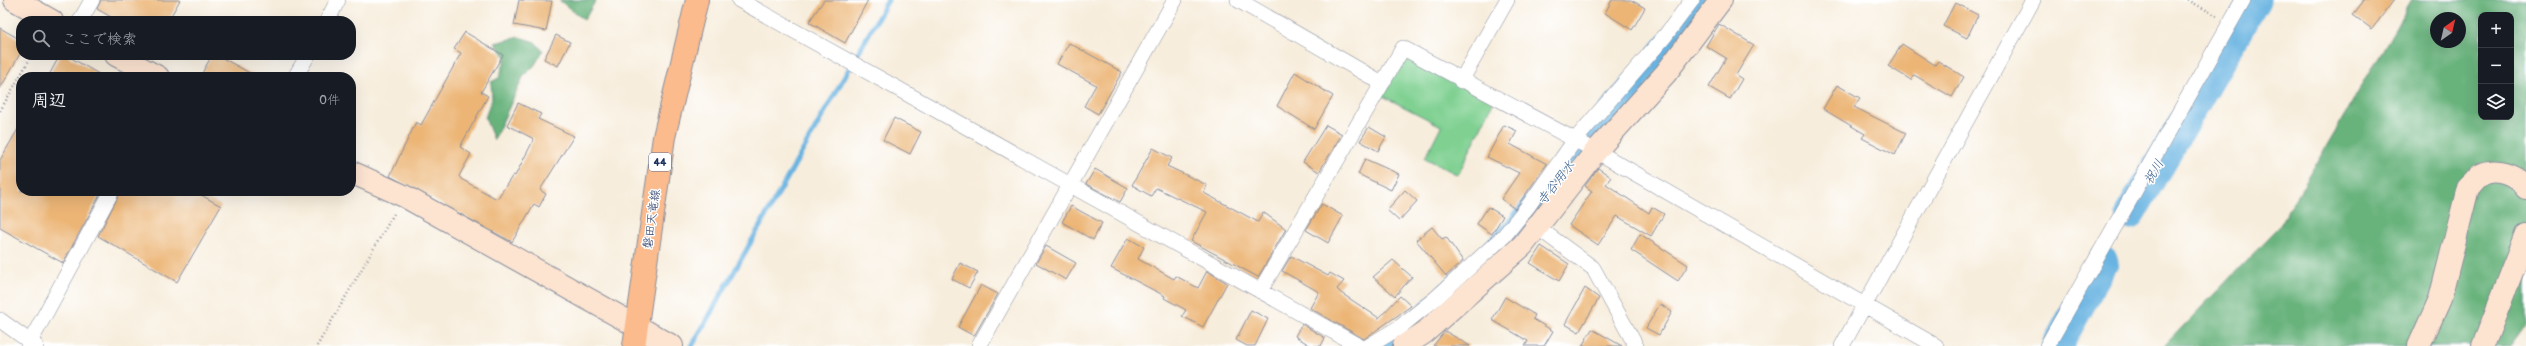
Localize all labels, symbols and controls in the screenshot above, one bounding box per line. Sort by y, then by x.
north arrow [2430,12,2466,48]
map controls [2478,12,2514,120]
button: + [2478,12,2514,48]
search box [16,16,356,60]
icon: search [30,27,52,49]
text: ここで検索 [62,30,137,49]
button: − [2478,48,2514,84]
button: layers [2478,84,2514,120]
text: 周辺 [32,91,66,111]
text: 0件 [319,92,340,108]
road number: 44 [649,153,671,171]
water label: 祝川 [2141,157,2167,187]
water label: 寺谷用水 [1534,158,1578,208]
street label: 磐田天竜線 [640,188,664,250]

